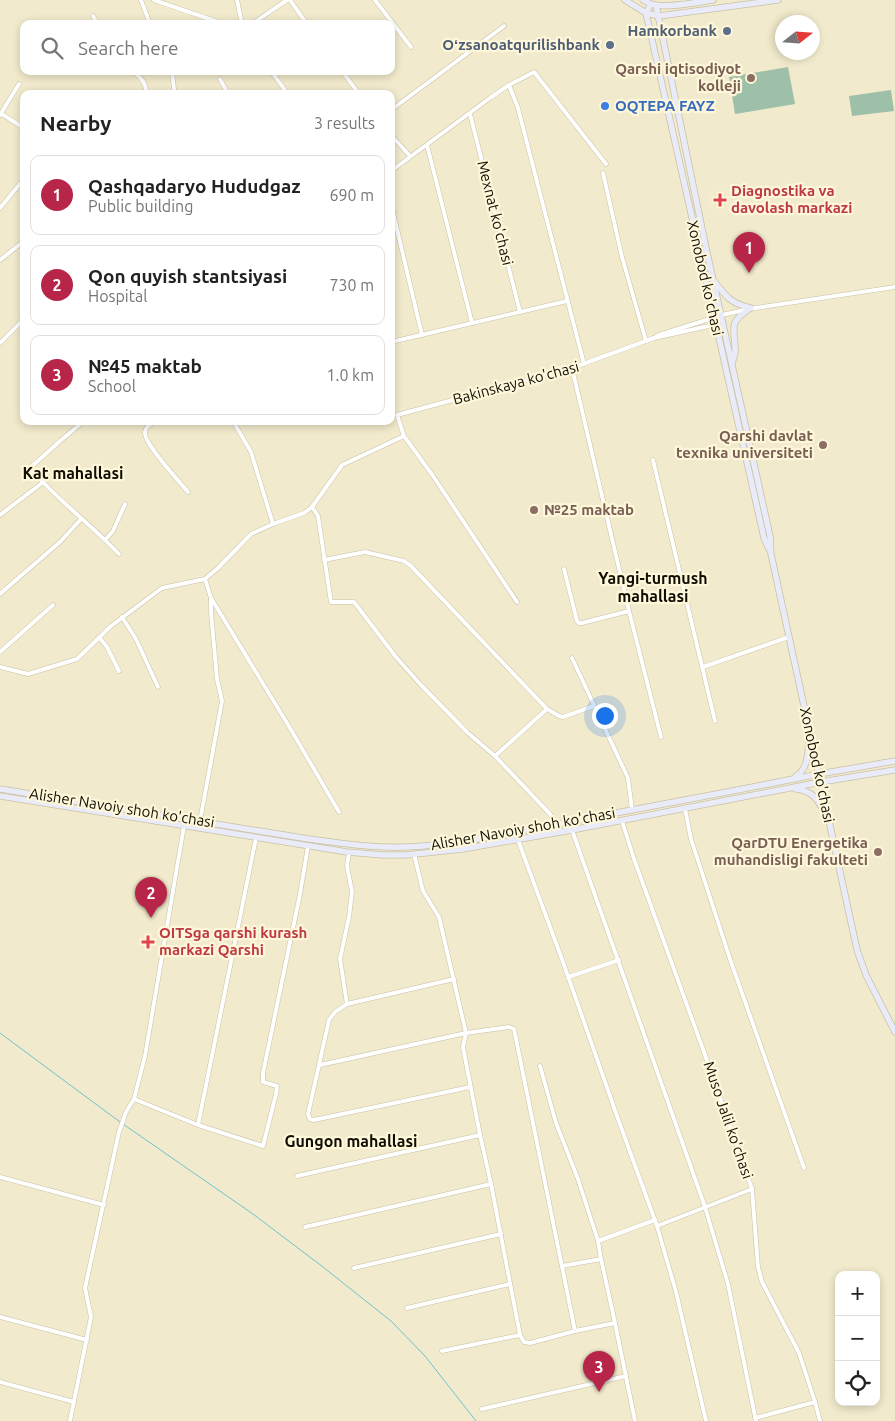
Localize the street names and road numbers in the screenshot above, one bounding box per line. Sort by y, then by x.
street label: Mexnat ko'chasi [474,159,517,267]
street label: Xonobod ko'chasi [684,219,727,337]
street label: Bakinskaya ko'chasi [451,357,581,408]
street label: Xonobod ko'chasi [797,706,838,824]
street label: Alisher Navoiy shoh ko'chasi [28,784,216,831]
street label: Alisher Navoiy shoh ko'chasi [429,804,617,853]
street label: Muso Jalil ko'chasi [700,1059,757,1181]

